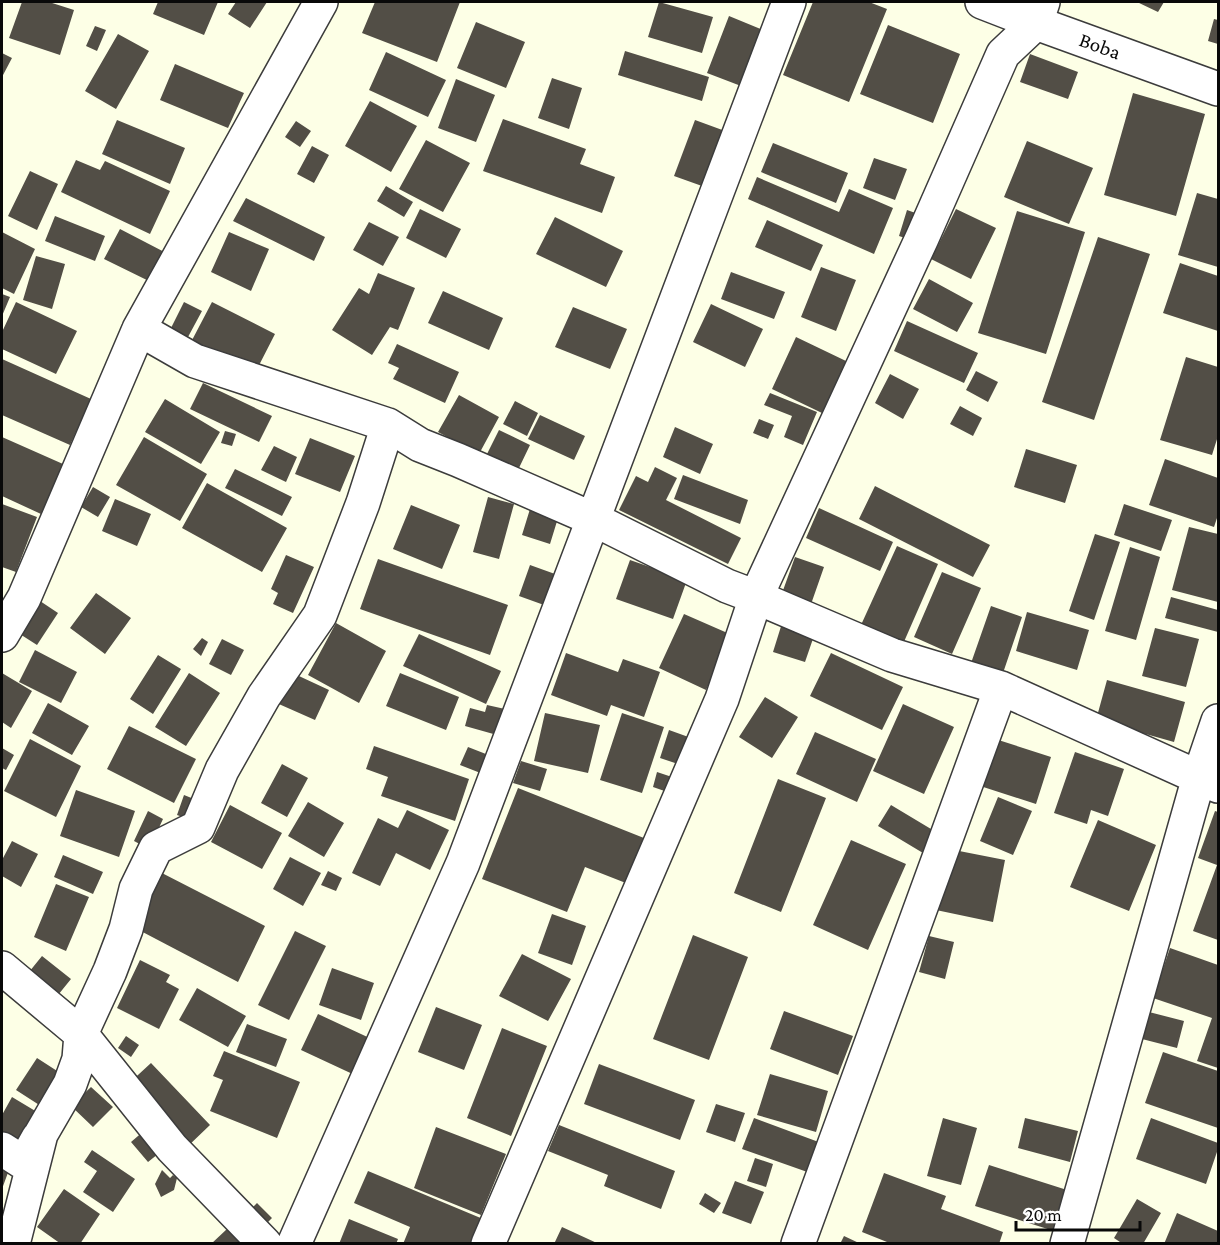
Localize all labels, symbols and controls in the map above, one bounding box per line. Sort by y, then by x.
street label: Boba [1076,27,1124,65]
scale bar [1016,1194,1140,1232]
text: 20 m [1025,1205,1062,1225]

